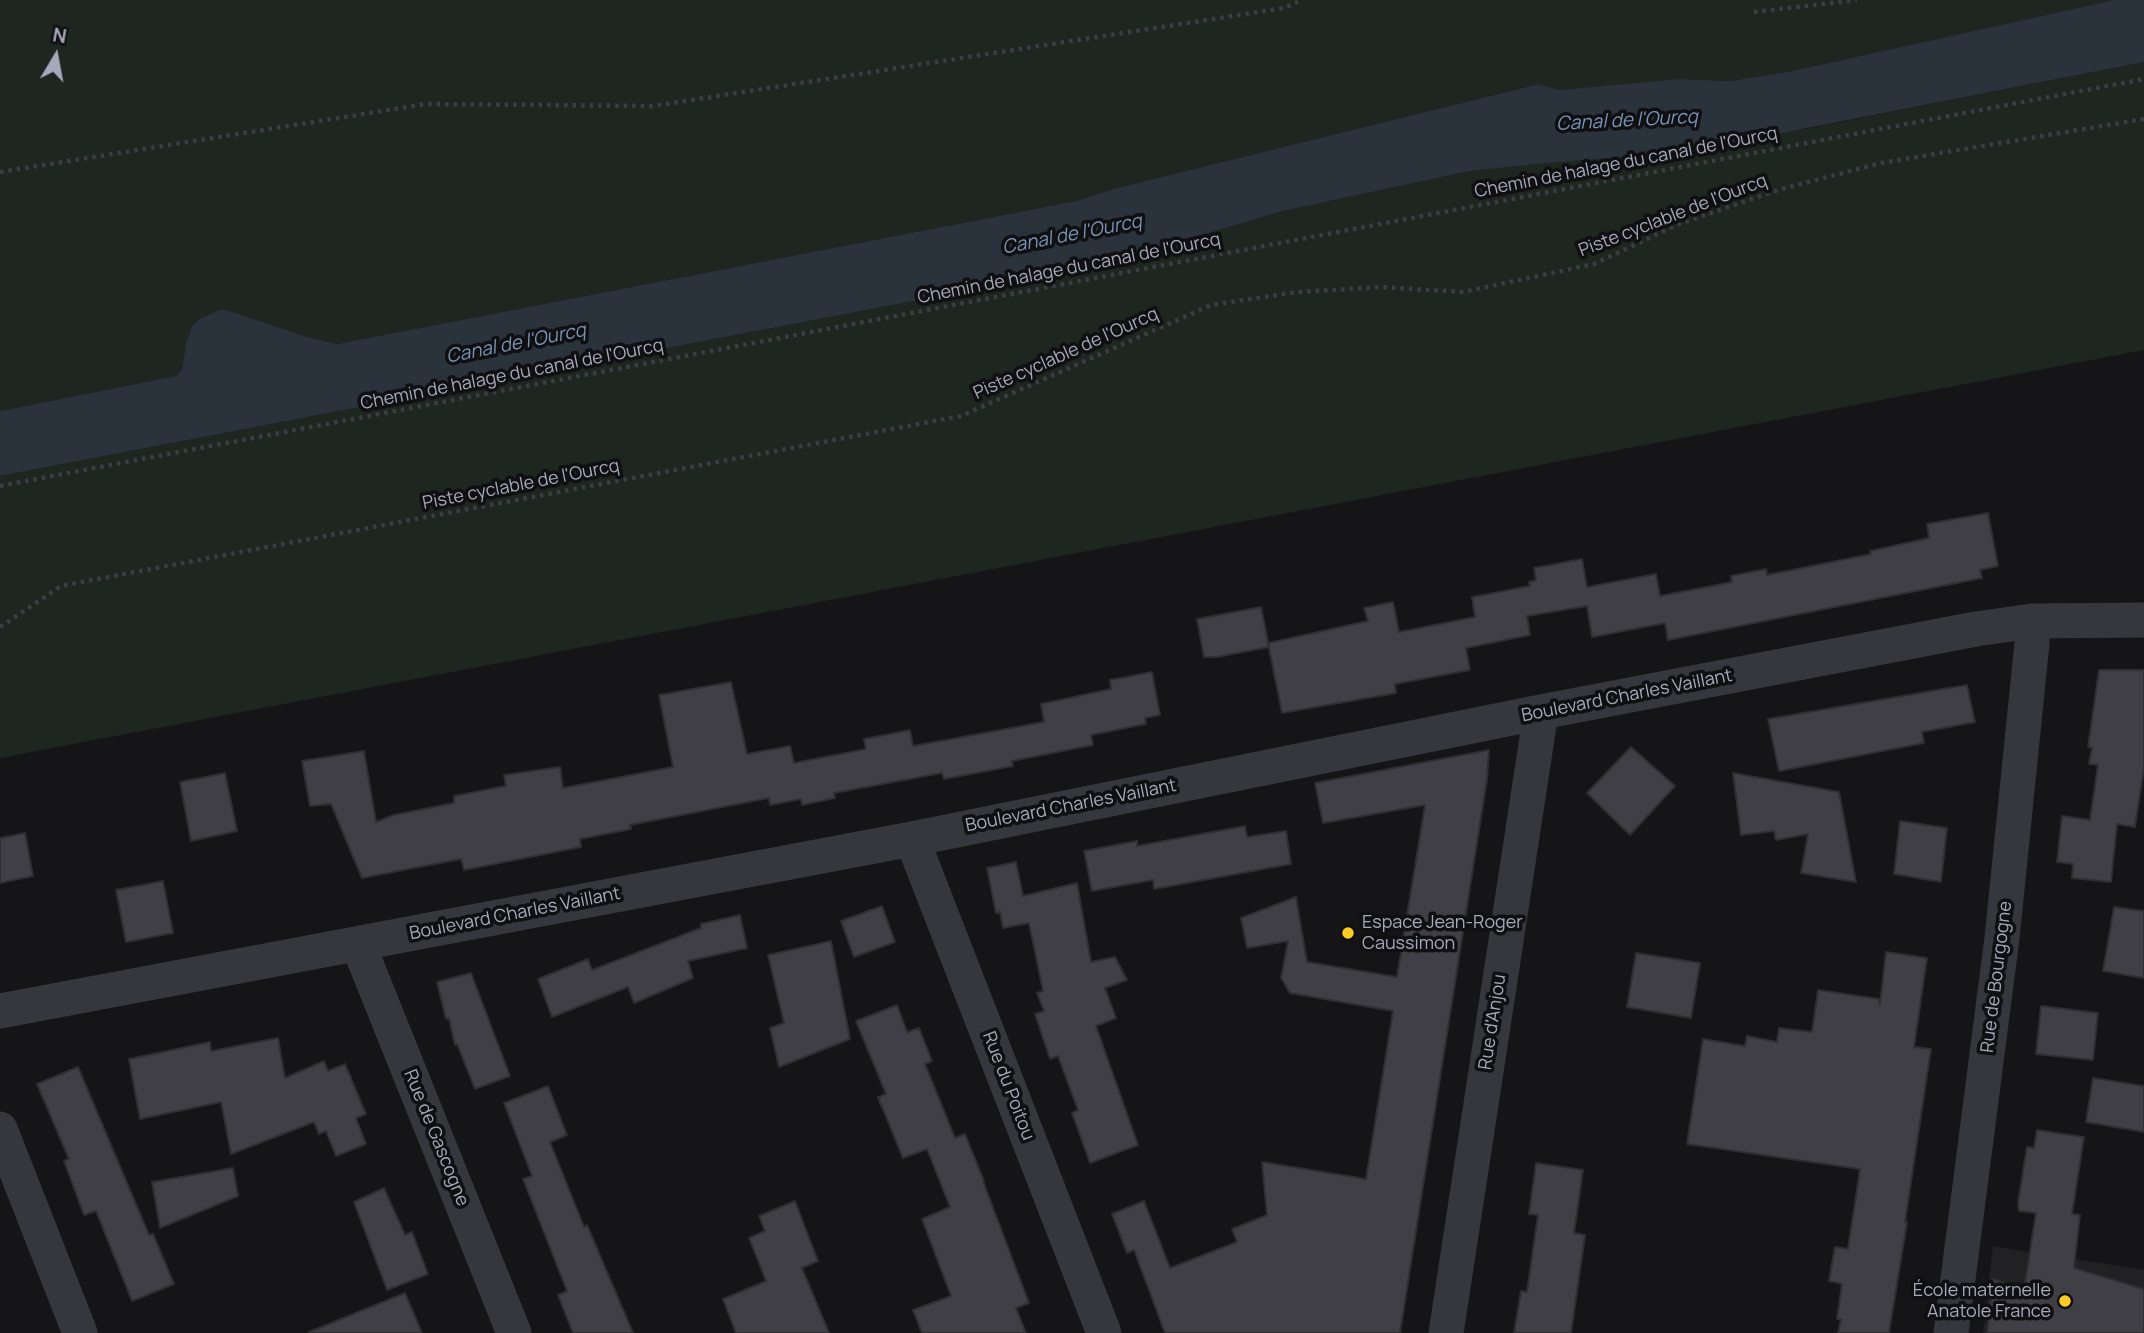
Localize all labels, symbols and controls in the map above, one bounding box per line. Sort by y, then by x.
north arrow [21,21,91,91]
text: N [51,21,69,49]
water label: Canal de l'Ourcq [1556,106,1698,136]
street label: Chemin de halage du canal de l'Ourcq [1473,123,1779,203]
street label: Piste cyclable de l'Ourcq [1576,170,1770,262]
water label: Canal de l'Ourcq [1000,210,1144,260]
street label: Chemin de halage du canal de l'Ourcq [916,229,1222,309]
street label: Piste cyclable de l'Ourcq [970,303,1162,405]
water label: Canal de l'Ourcq [444,319,588,369]
street label: Chemin de halage du canal de l'Ourcq [359,335,665,415]
street label: Piste cyclable de l'Ourcq [421,455,621,515]
street label: Boulevard Charles Vaillant [1520,665,1734,727]
street label: Boulevard Charles Vaillant [964,775,1178,837]
street label: Boulevard Charles Vaillant [408,883,622,945]
street label: Rue de Bourgogne [1977,900,2017,1054]
place label: Espace Jean-Roger Caussimon [1362,912,1523,954]
marker: Espace Jean-Roger Caussimon [1340,925,1356,941]
street label: Rue d'Anjou [1475,973,1511,1071]
street label: Rue du Poitou [977,1028,1039,1144]
street label: Rue de Gascogne [399,1067,473,1209]
place label: École maternelle Anatole France [1913,1280,2051,1322]
marker: École maternelle Anatole France [2057,1293,2073,1309]

